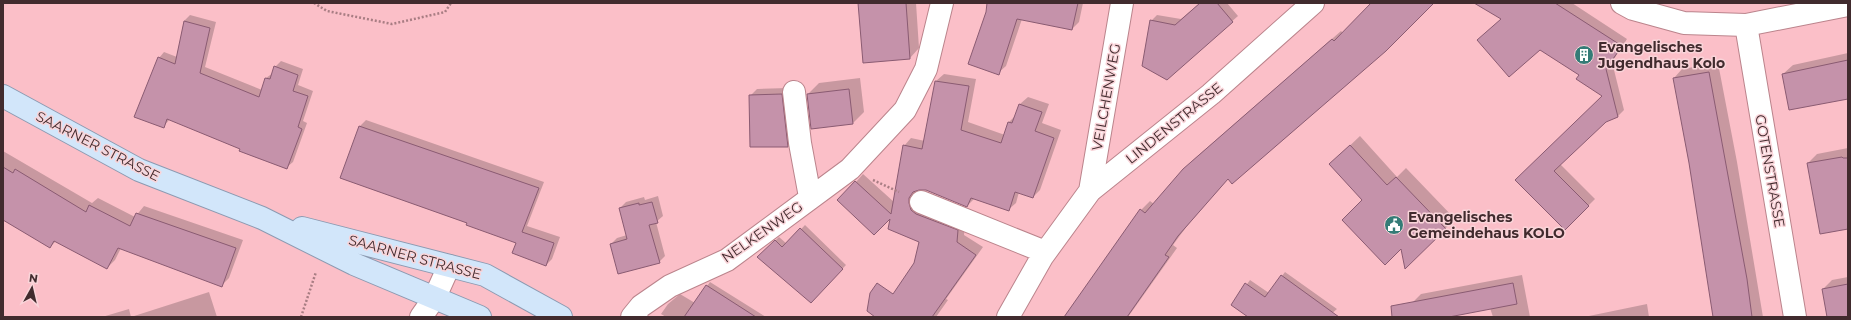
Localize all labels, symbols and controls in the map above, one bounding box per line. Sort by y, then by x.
place label: Evangelisches Jugendhaus Kolo [1597,38,1725,72]
street label: VEILCHENWEG [1088,42,1124,152]
building icon: Evangelisches Jugendhaus Kolo [1573,44,1595,66]
street label: LINDENSTRASSE [1122,78,1226,168]
street label: SAARNER STRASSE [33,107,163,185]
street label: GOTENSTRASSE [1751,113,1789,229]
street label: NELKENWEG [718,197,806,267]
place label: Evangelisches Gemeindehaus KOLO [1408,208,1565,242]
public building icon: Evangelisches Gemeindehaus KOLO [1383,214,1405,236]
street label: SAARNER STRASSE [347,231,483,283]
north arrow [12,268,52,308]
text: N [28,271,39,286]

